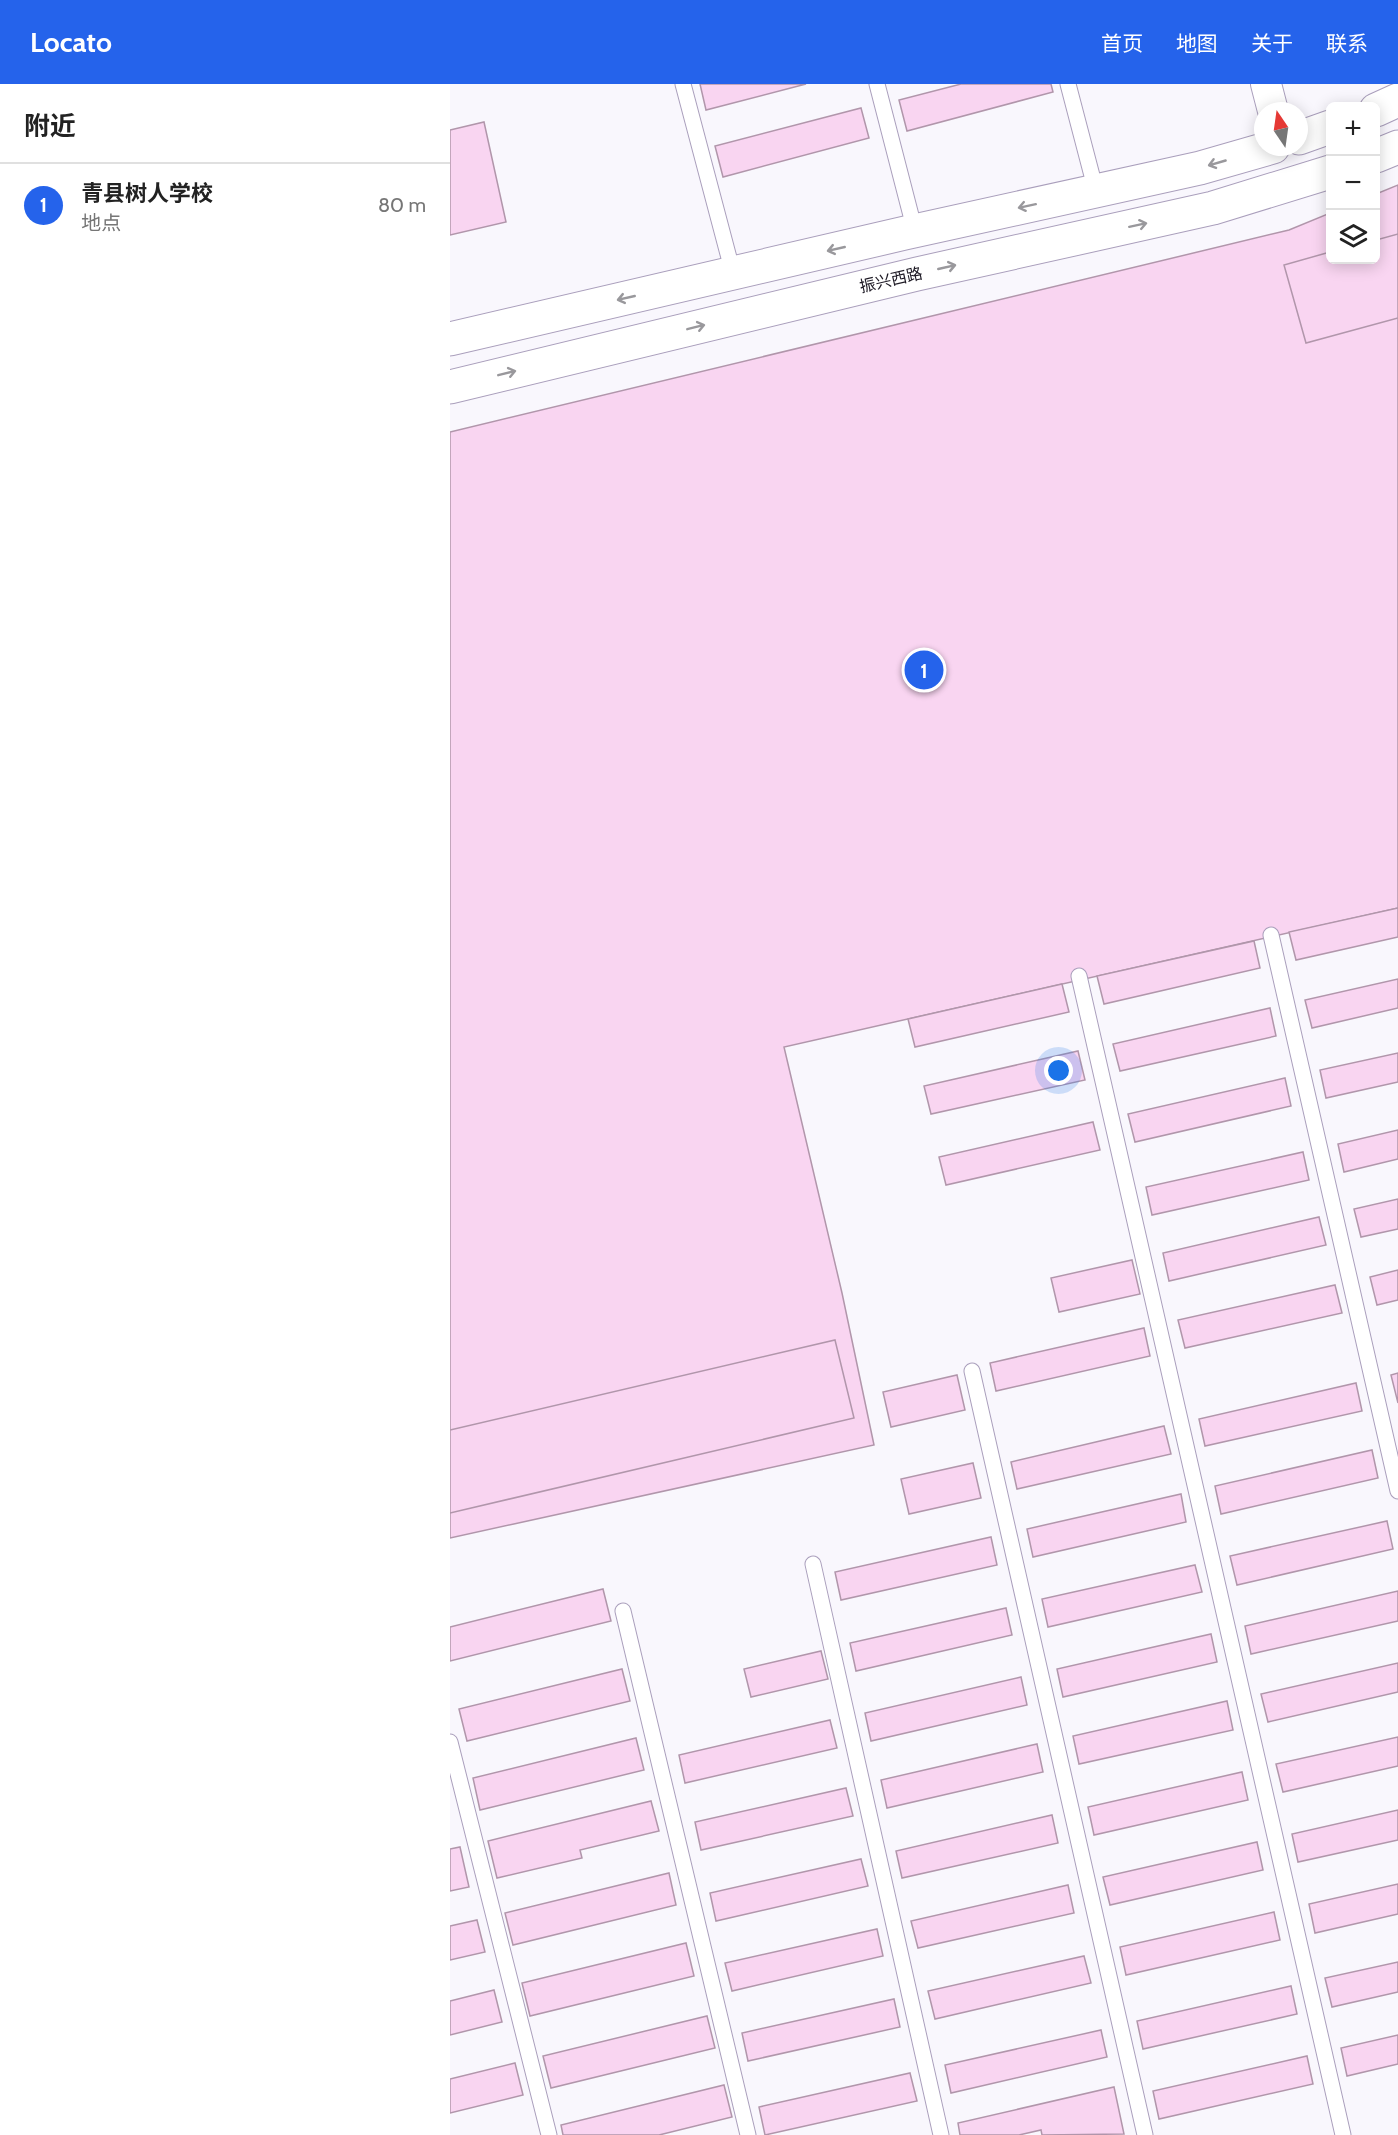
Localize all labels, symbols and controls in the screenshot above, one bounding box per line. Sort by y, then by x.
text: Locato [30,25,112,59]
text: 首页 [1101,31,1143,56]
text: 地图 [1176,31,1218,56]
text: 关于 [1251,31,1293,56]
text: 联系 [1326,31,1368,56]
north arrow [1254,102,1308,156]
map controls [1326,102,1380,264]
button: + [1326,102,1380,156]
text: 附近 [24,110,76,142]
button: − [1326,156,1380,210]
one-way arrow [1208,158,1227,169]
text: 青县树人学校 [81,180,213,207]
text: 1 [40,193,47,217]
text: 80 m [378,193,426,217]
one-way arrow [1017,201,1036,213]
button: layers [1326,210,1380,264]
text: 地点 [81,211,121,235]
one-way arrow [1127,219,1147,230]
one-way arrow [827,243,846,255]
one-way arrow [937,261,957,272]
street label: 振兴西路 [858,264,924,296]
one-way arrow [617,293,636,304]
one-way arrow [687,321,706,333]
one-way arrow [497,366,516,378]
pin: 1 [904,648,944,692]
your location [1044,1056,1073,1085]

